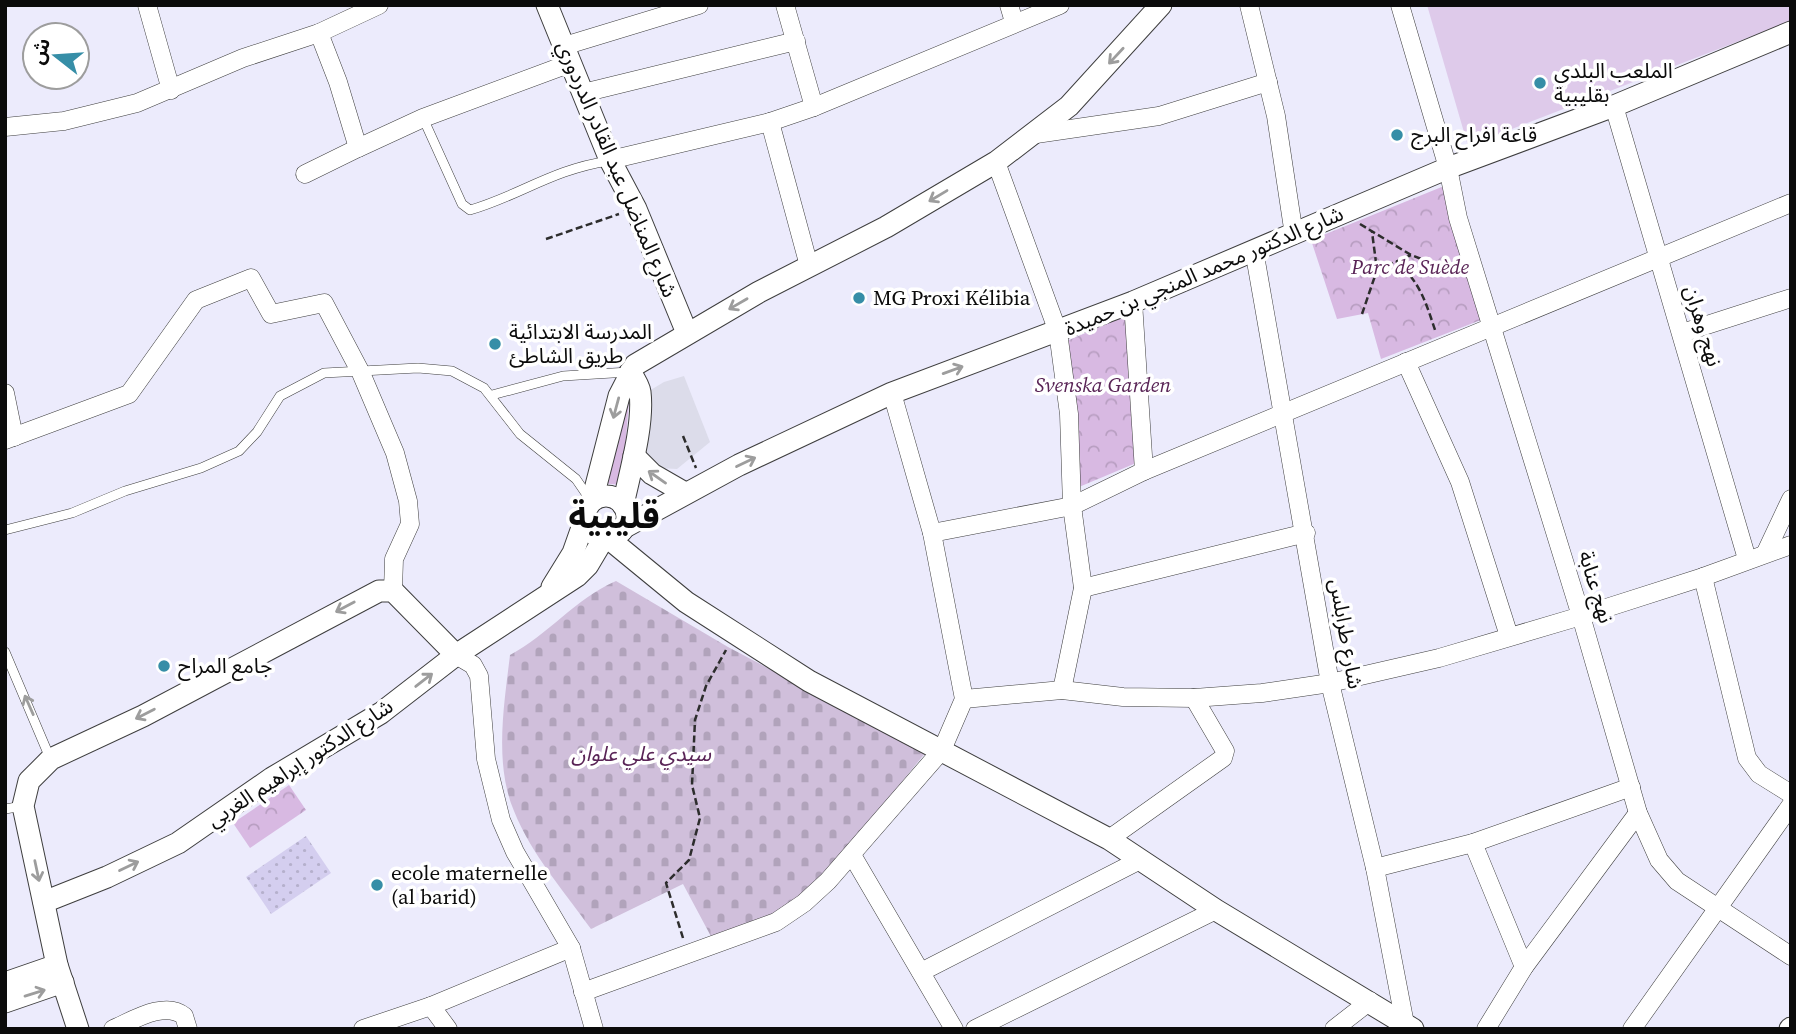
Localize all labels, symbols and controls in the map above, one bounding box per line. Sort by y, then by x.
north arrow [21,21,91,91]
text: ش [24,35,56,67]
street label: شارع المناضل عبد القادر الدردوري [548,36,685,302]
one-way arrow [1108,47,1124,65]
place label: الملعب البلدي بقليبية [1554,56,1673,109]
marker: الملعب البلدي بقليبية [1532,75,1548,91]
place label: قاعة افراح البرج [1411,120,1537,150]
marker: قاعة افراح البرج [1389,127,1405,143]
one-way arrow [929,189,949,203]
street label: شارع الدكتور محمد المنجي بن حميدة [1060,198,1348,344]
park label: Parc de Suède [1350,252,1470,281]
street label: نهج وهران [1676,282,1730,370]
place label: MG Proxi Kélibia [873,283,1031,312]
marker: MG Proxi Kélibia [851,290,867,306]
one-way arrow [728,298,749,311]
place label: المدرسة الابتدائية طريق الشاطئ [509,317,652,370]
marker: المدرسة الابتدائية طريق الشاطئ [487,336,503,352]
one-way arrow [942,363,964,375]
park label: Svenska Garden [1035,370,1171,399]
one-way arrow [609,396,622,418]
one-way arrow [735,454,756,468]
one-way arrow [648,470,667,484]
district label: قليبية [568,492,660,540]
street label: نهج عنابة [1571,547,1621,627]
street label: شارع طرابلس [1322,577,1370,691]
one-way arrow [336,600,356,614]
place label: جامع المراح [178,651,272,681]
marker: جامع المراح [156,658,172,674]
one-way arrow [415,672,433,687]
street label: شارع الدكتور إبراهيم الغربي [201,691,399,835]
one-way arrow [22,695,35,716]
one-way arrow [135,708,156,722]
park label: سيدي علي علوان [571,739,711,770]
place label: ecole maternelle (al barid) [391,858,548,911]
one-way arrow [31,859,45,882]
one-way arrow [118,859,139,873]
marker: ecole maternelle (al barid) [369,877,385,893]
one-way arrow [23,986,45,998]

